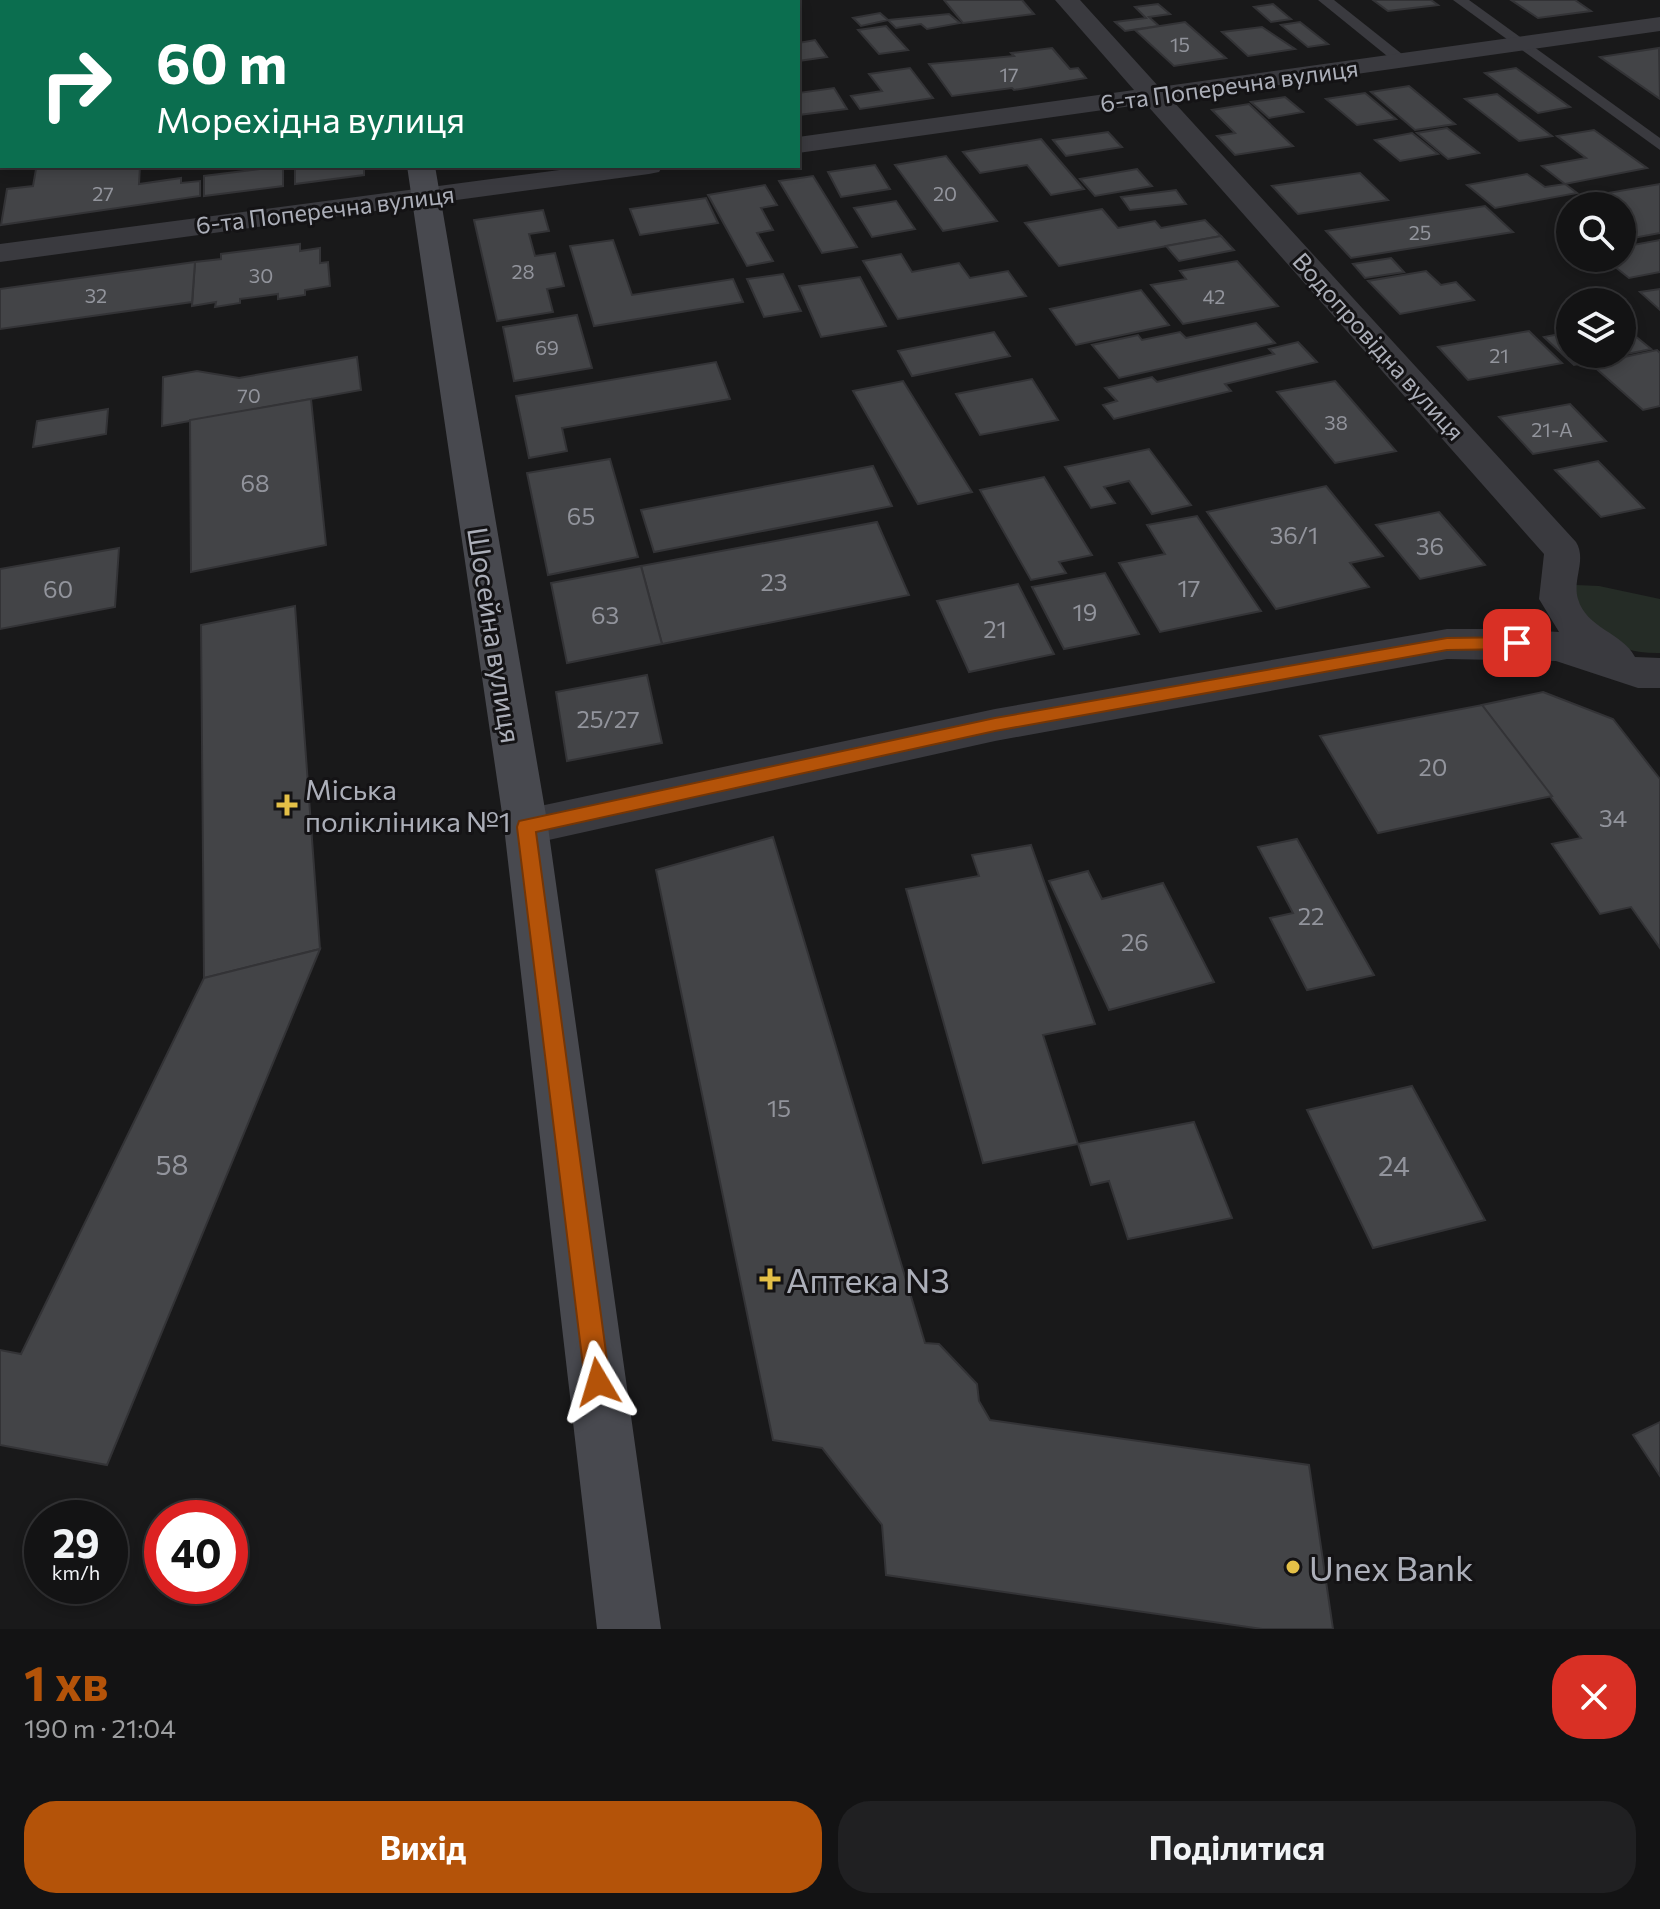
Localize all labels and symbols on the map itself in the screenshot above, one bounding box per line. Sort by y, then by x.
house number: 15 [1170,32,1190,56]
street label: 6-та Поперечна вулиця [1098,53,1360,117]
house number: 17 [999,62,1019,86]
street label: 6-та Поперечна вулиця [194,179,456,239]
house number: 27 [92,181,114,205]
house number: 20 [933,181,957,205]
house number: 25 [1409,220,1431,244]
street label: Водопровідна вулиця [1287,246,1471,446]
house number: 28 [511,259,535,283]
house number: 30 [249,263,273,287]
house number: 32 [85,283,107,307]
house number: 42 [1203,284,1225,308]
house number: 69 [535,335,559,359]
house number: 21 [1489,343,1509,367]
house number: 70 [237,383,261,407]
house number: 38 [1324,410,1348,434]
house number: 21-А [1531,417,1573,441]
house number: 68 [240,468,270,497]
house number: 65 [567,501,595,530]
house number: 36/1 [1270,520,1318,549]
street label: Шосейна вулиця [461,525,529,745]
house number: 36 [1416,531,1444,560]
house number: 23 [760,567,788,596]
house number: 17 [1178,573,1200,602]
house number: 60 [43,574,73,603]
house number: 19 [1073,597,1097,626]
house number: 63 [591,600,619,629]
pin [1483,609,1551,677]
house number: 21 [983,614,1007,643]
house number: 25/27 [576,704,640,733]
house number: 20 [1419,752,1447,781]
place label: Міська полікліника №1 [305,772,511,838]
marker: Міська полікліника №1 [276,794,298,816]
house number: 34 [1599,803,1627,832]
house number: 22 [1298,901,1324,930]
house number: 26 [1121,927,1149,956]
house number: 15 [767,1093,791,1122]
house number: 58 [155,1147,189,1181]
house number: 24 [1378,1148,1410,1182]
place label: Аптека N3 [786,1258,950,1300]
marker: Аптека N3 [761,1270,779,1288]
position arrow [556,1340,640,1424]
speed limit sign: 40 [144,1500,248,1604]
place label: Unex Bank [1309,1546,1474,1588]
marker: Unex Bank [1284,1558,1302,1576]

